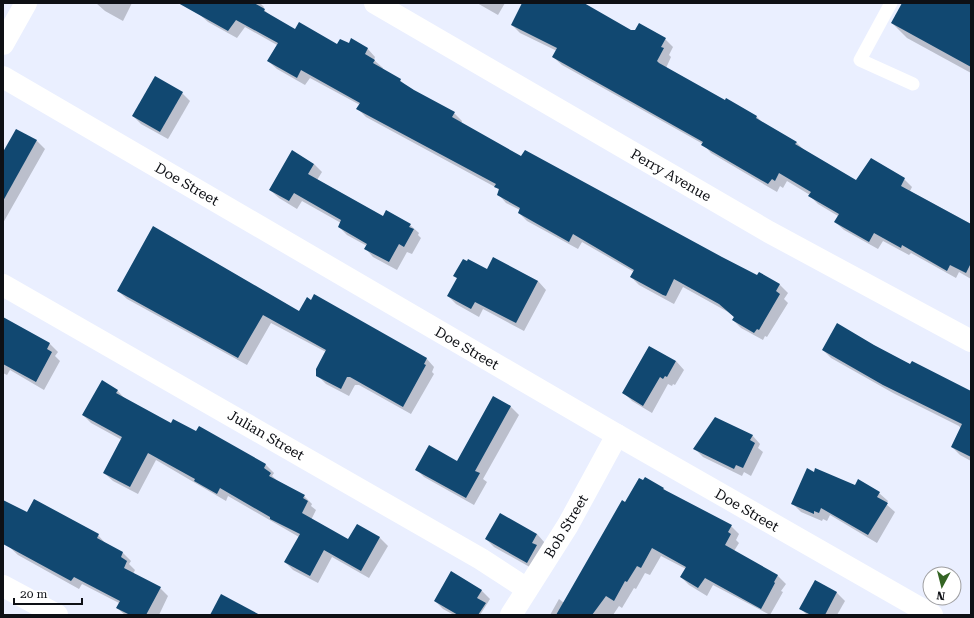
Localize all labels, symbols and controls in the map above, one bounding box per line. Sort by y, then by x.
street label: Perry Avenue [628,146,714,205]
street label: Doe Street [152,159,222,209]
street label: Doe Street [432,323,502,373]
street label: Julian Street [225,407,307,463]
street label: Doe Street [712,485,782,535]
street label: Bob Street [541,492,591,560]
north arrow [922,566,962,606]
scale bar [14,580,82,606]
text: 20 m [20,587,47,601]
text: N [935,588,946,602]

